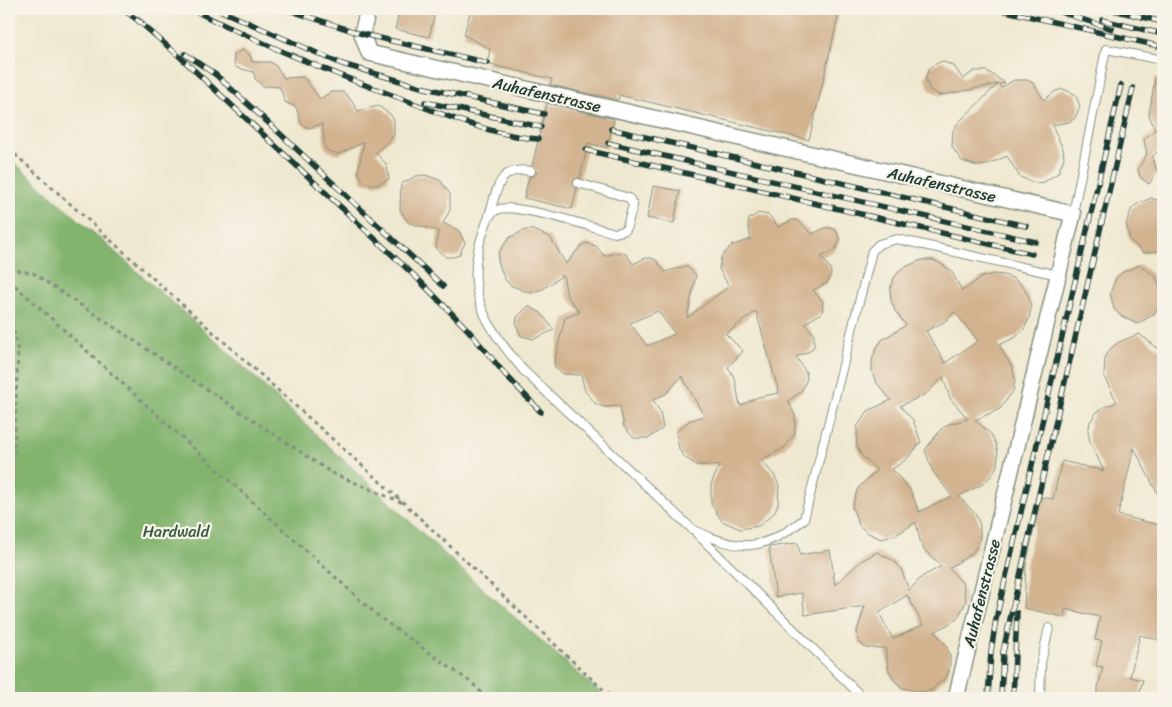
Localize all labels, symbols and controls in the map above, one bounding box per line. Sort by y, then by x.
street label: Auhafenstrasse [489,68,604,121]
street label: Auhafenstrasse [884,158,999,211]
park label: Hardwald [143,517,211,546]
street label: Auhafenstrasse [954,536,1009,651]

